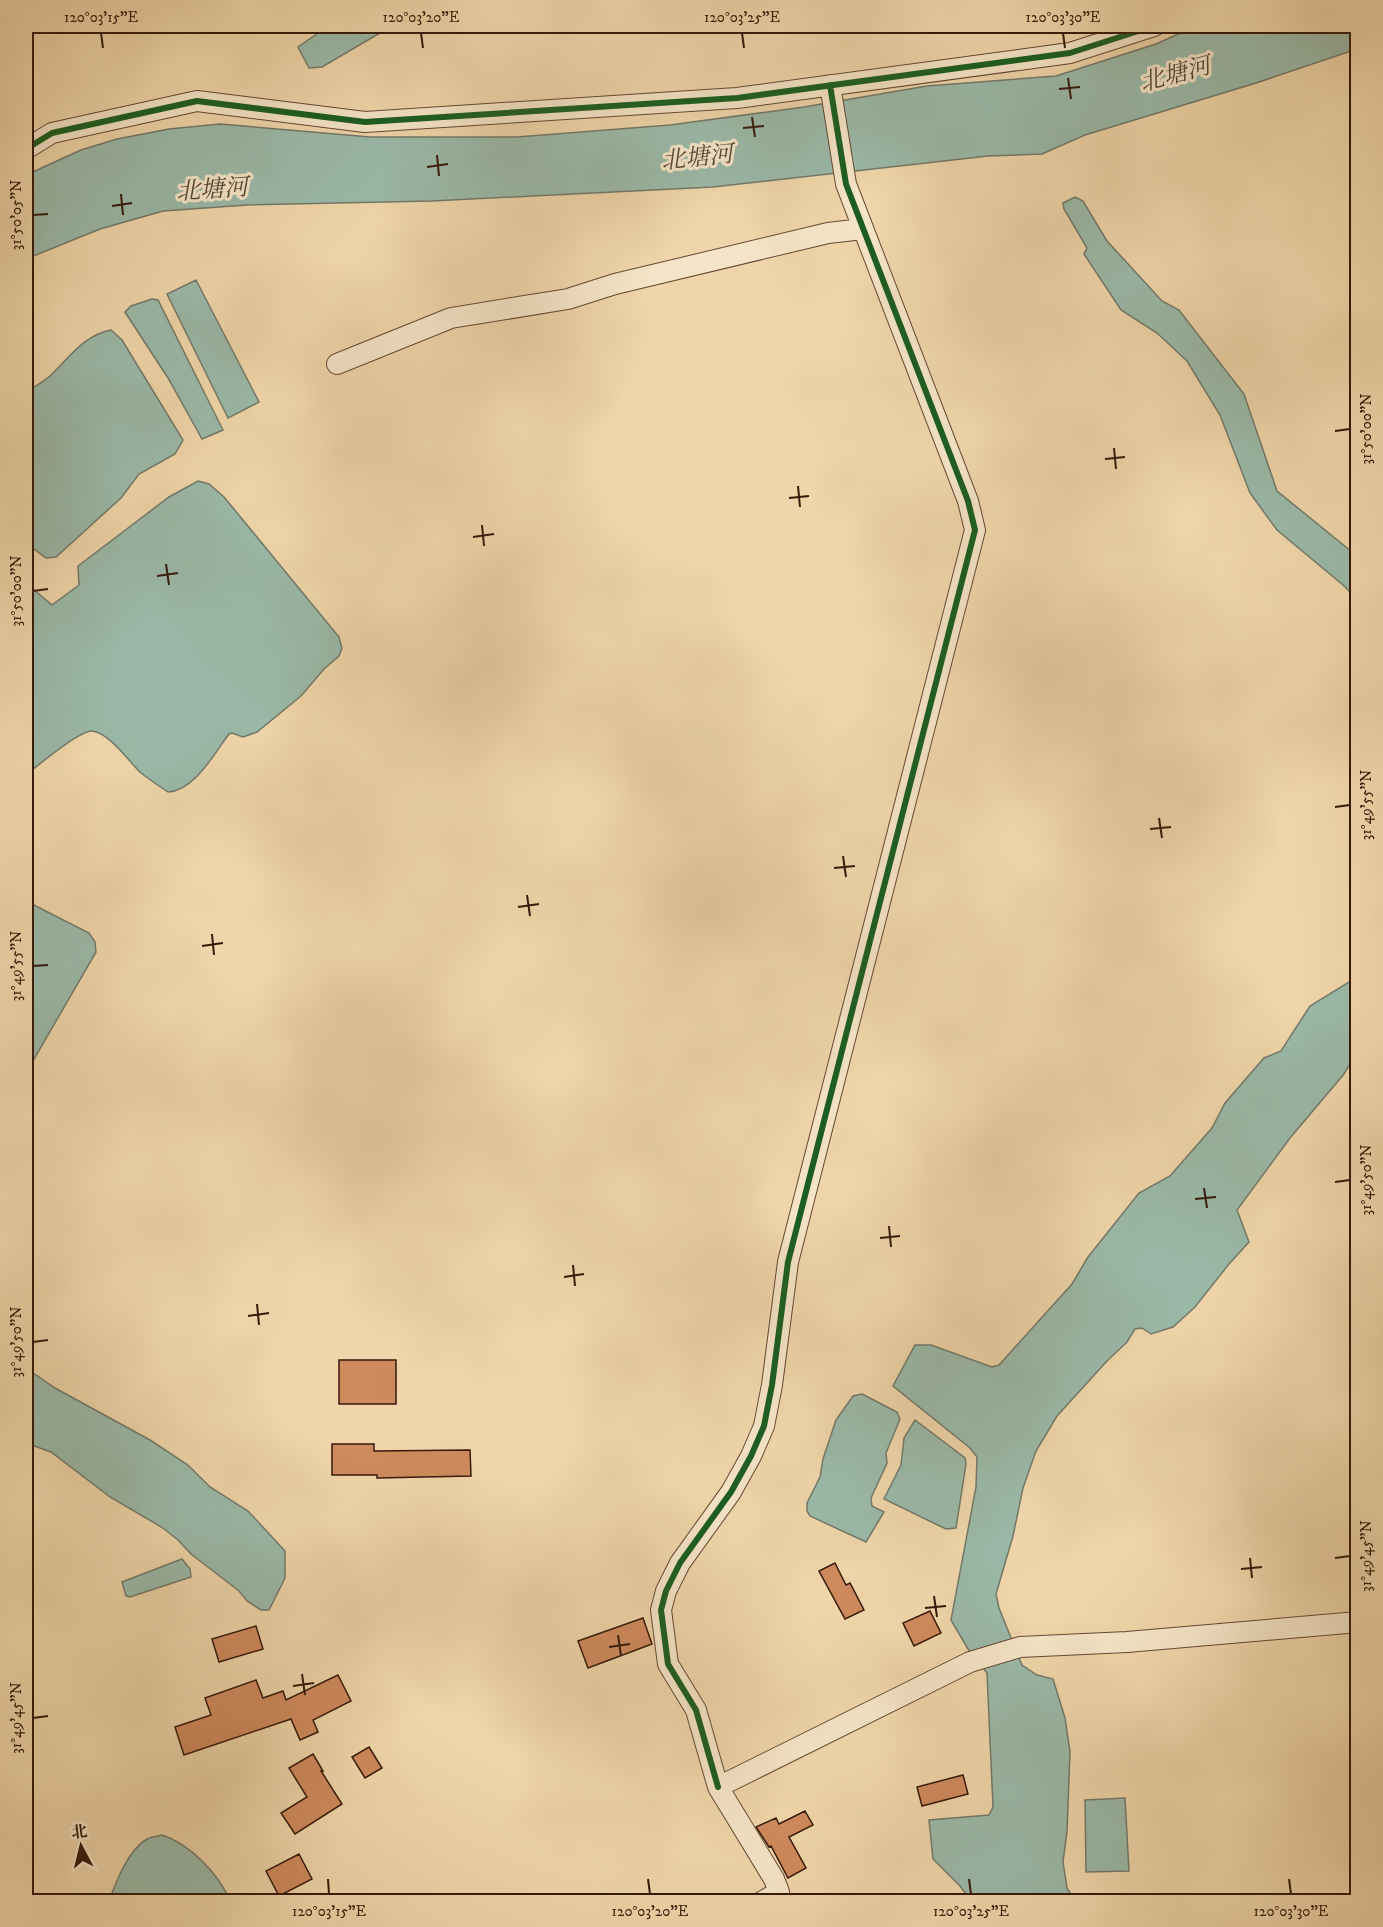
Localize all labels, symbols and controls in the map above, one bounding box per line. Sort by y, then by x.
text: 120°03'15"E [64,8,138,27]
text: 120°03'20"E [383,8,460,27]
text: 120°03'25"E [704,8,780,27]
text: 120°03'30"E [1026,8,1101,27]
water label: 北塘河 [1137,50,1218,99]
water label: 北塘河 [660,139,738,177]
water label: 北塘河 [175,172,253,207]
text: 31°50'05"N [7,180,26,250]
text: 31°50'00"N [1357,393,1376,465]
text: 31°50'00"N [7,555,26,627]
text: 31°49'55"N [1357,770,1376,840]
text: 31°49'55"N [7,931,26,1001]
text: 31°49'50"N [1357,1144,1376,1216]
text: 31°49'50"N [7,1306,26,1378]
text: 31°49'45"N [1357,1520,1376,1592]
text: 31°49'45"N [7,1682,26,1754]
north arrow [51,1816,111,1876]
text: 北 [70,1821,88,1843]
text: 120°03'15"E [292,1902,366,1921]
text: 120°03'20"E [612,1902,689,1921]
text: 120°03'25"E [933,1902,1009,1921]
text: 120°03'30"E [1254,1902,1329,1921]

